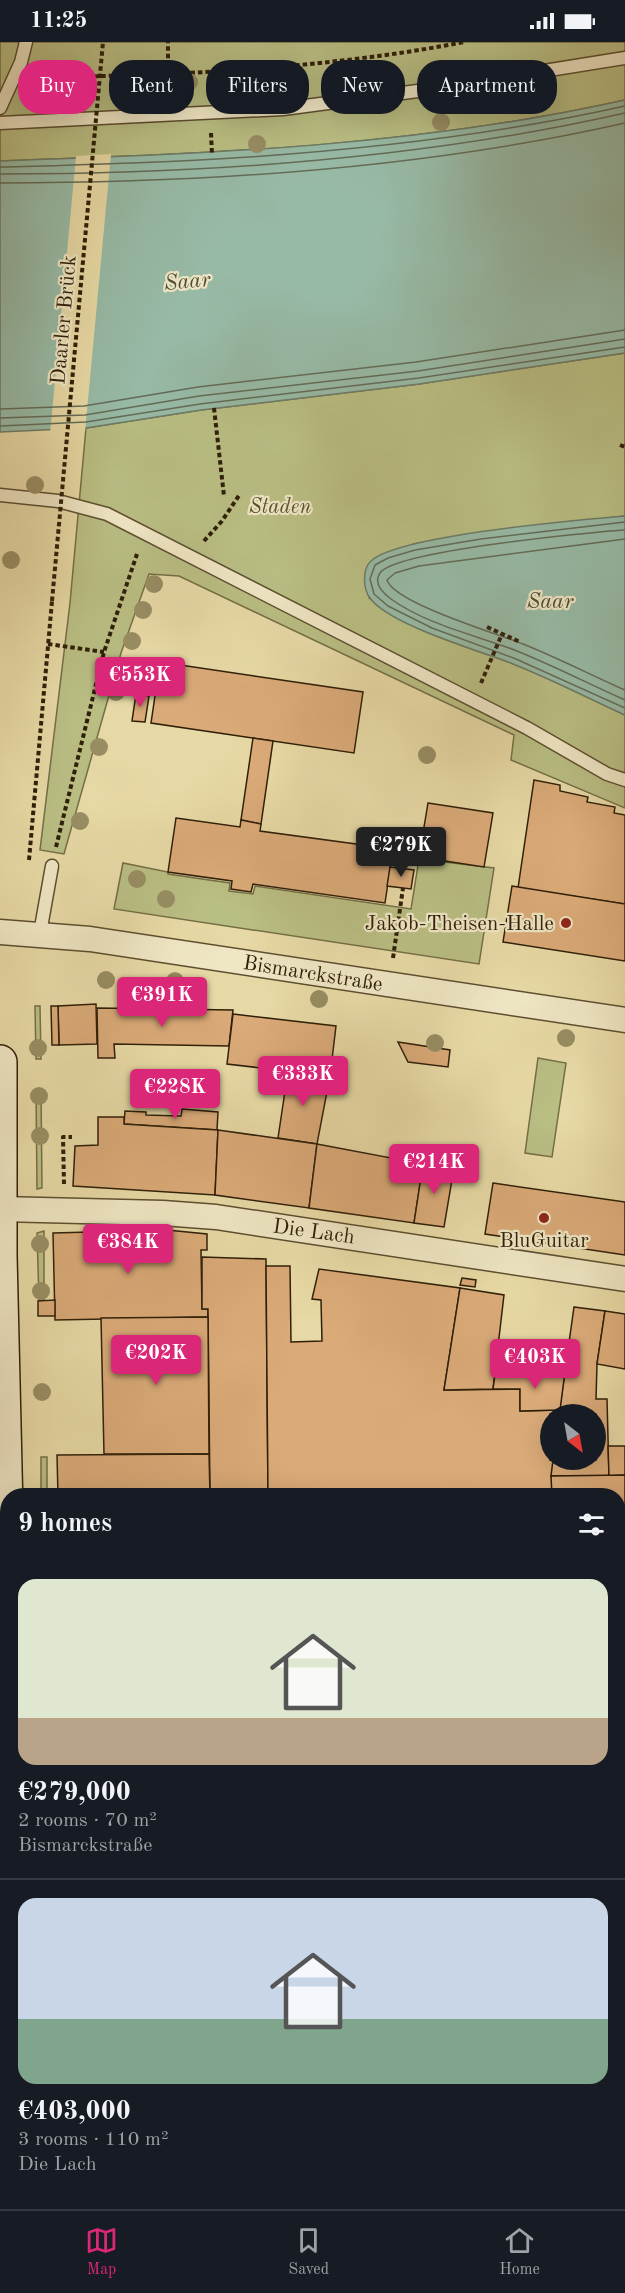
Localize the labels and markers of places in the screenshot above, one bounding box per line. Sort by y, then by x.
pin: €553K [98,657,182,708]
pin: €279K [359,827,443,878]
place label: Jakob-Theisen-Halle [365,914,554,935]
marker: Jakob-Theisen-Halle [559,916,573,930]
pin: €391K [120,977,204,1028]
pin: €333K [261,1056,345,1107]
pin: €228K [133,1069,217,1120]
pin: €214K [392,1144,476,1195]
marker: BluGuitar [537,1211,551,1225]
pin: €384K [86,1224,170,1275]
place label: BluGuitar [499,1231,589,1252]
pin: €202K [114,1335,198,1386]
pin: €403K [493,1339,577,1390]

